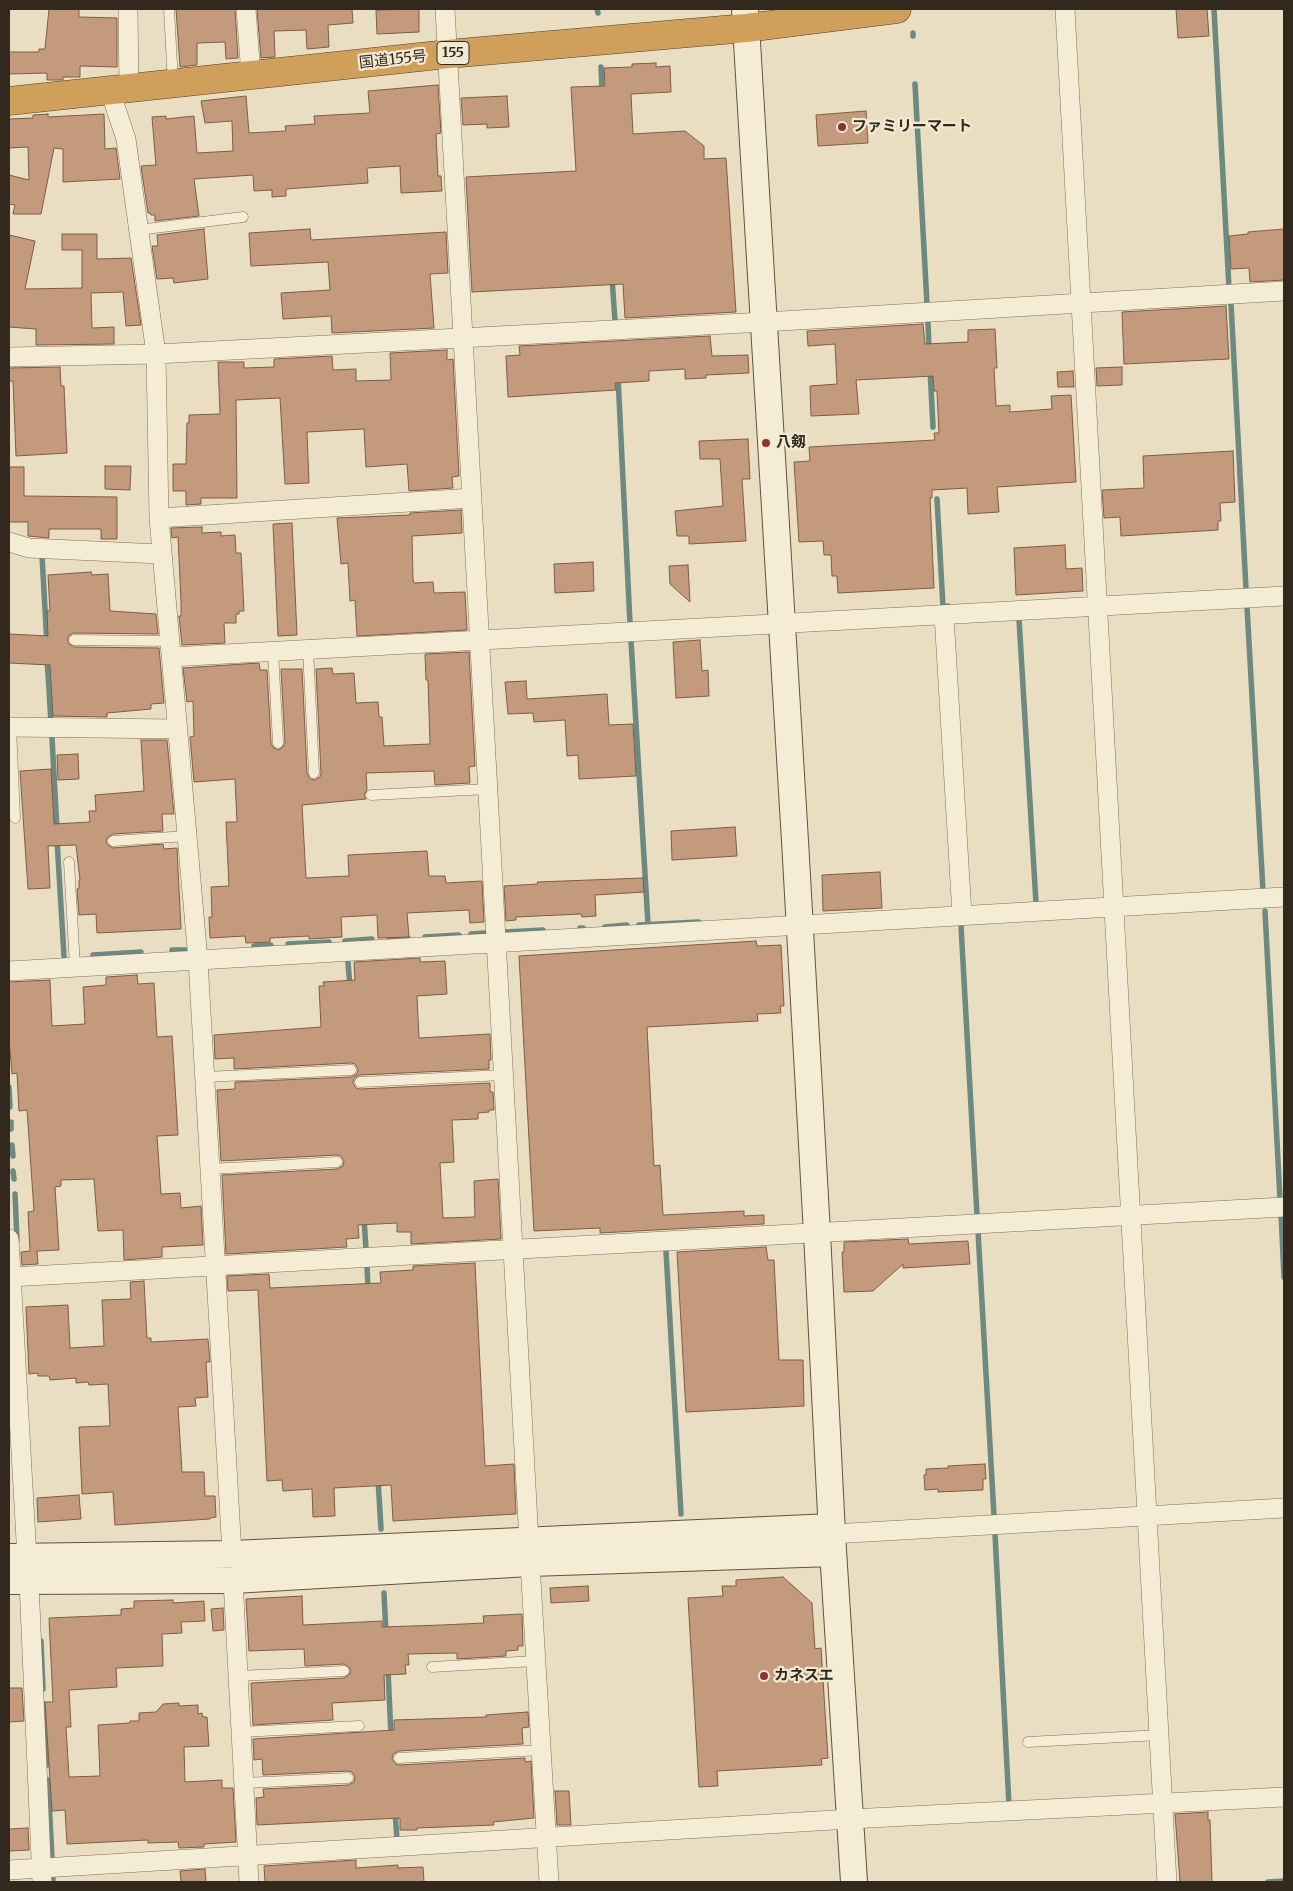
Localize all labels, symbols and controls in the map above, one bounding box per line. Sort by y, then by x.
road number: 155 [437,42,469,64]
street label: 国道155号 [358,47,428,73]
place label: ファミリーマート [852,118,972,136]
marker: ファミリーマート [836,121,848,133]
place label: 八剱 [776,434,806,452]
marker: 八剱 [760,437,772,449]
place label: カネスエ [774,1667,834,1685]
marker: カネスエ [758,1670,770,1682]

